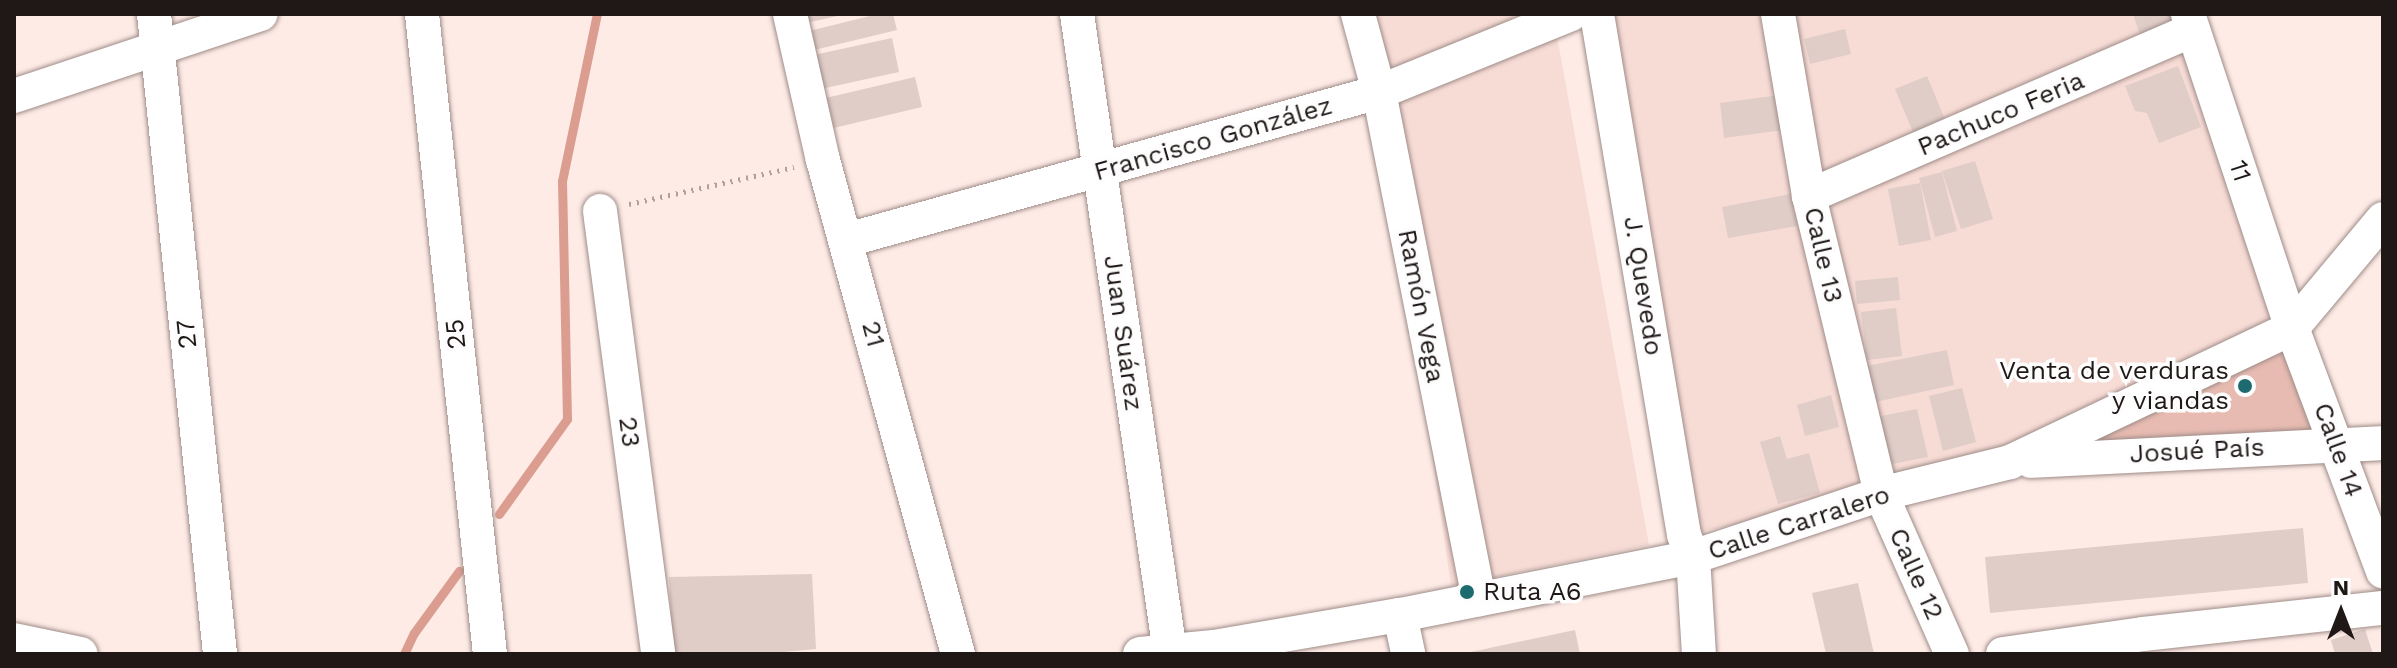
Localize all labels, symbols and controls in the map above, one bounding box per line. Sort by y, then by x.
street label: Pachuco Feria [1913,65,2089,163]
street label: Francisco González [1090,90,1336,188]
street label: 11 [2222,157,2258,185]
street label: Calle 13 [1797,204,1849,306]
street label: J. Quevedo [1617,214,1669,358]
street label: Ramón Vega [1391,226,1451,386]
street label: Juan Suárez [1097,253,1149,413]
street label: 25 [439,317,473,351]
street label: 27 [170,318,204,350]
street label: 21 [855,318,891,350]
place label: Venta de verduras y viandas [1998,355,2229,416]
marker: Venta de verduras y viandas [2236,377,2254,395]
street label: Calle 14 [2307,398,2369,502]
street label: 23 [612,415,646,449]
street label: Josué País [2129,432,2265,470]
street label: Calle Carralero [1704,479,1894,567]
street label: Calle 12 [1882,523,1950,625]
north arrow [2301,572,2381,652]
text: N [2333,575,2349,600]
place label: Ruta A6 [1483,576,1583,608]
marker: Ruta A6 [1458,583,1476,601]

